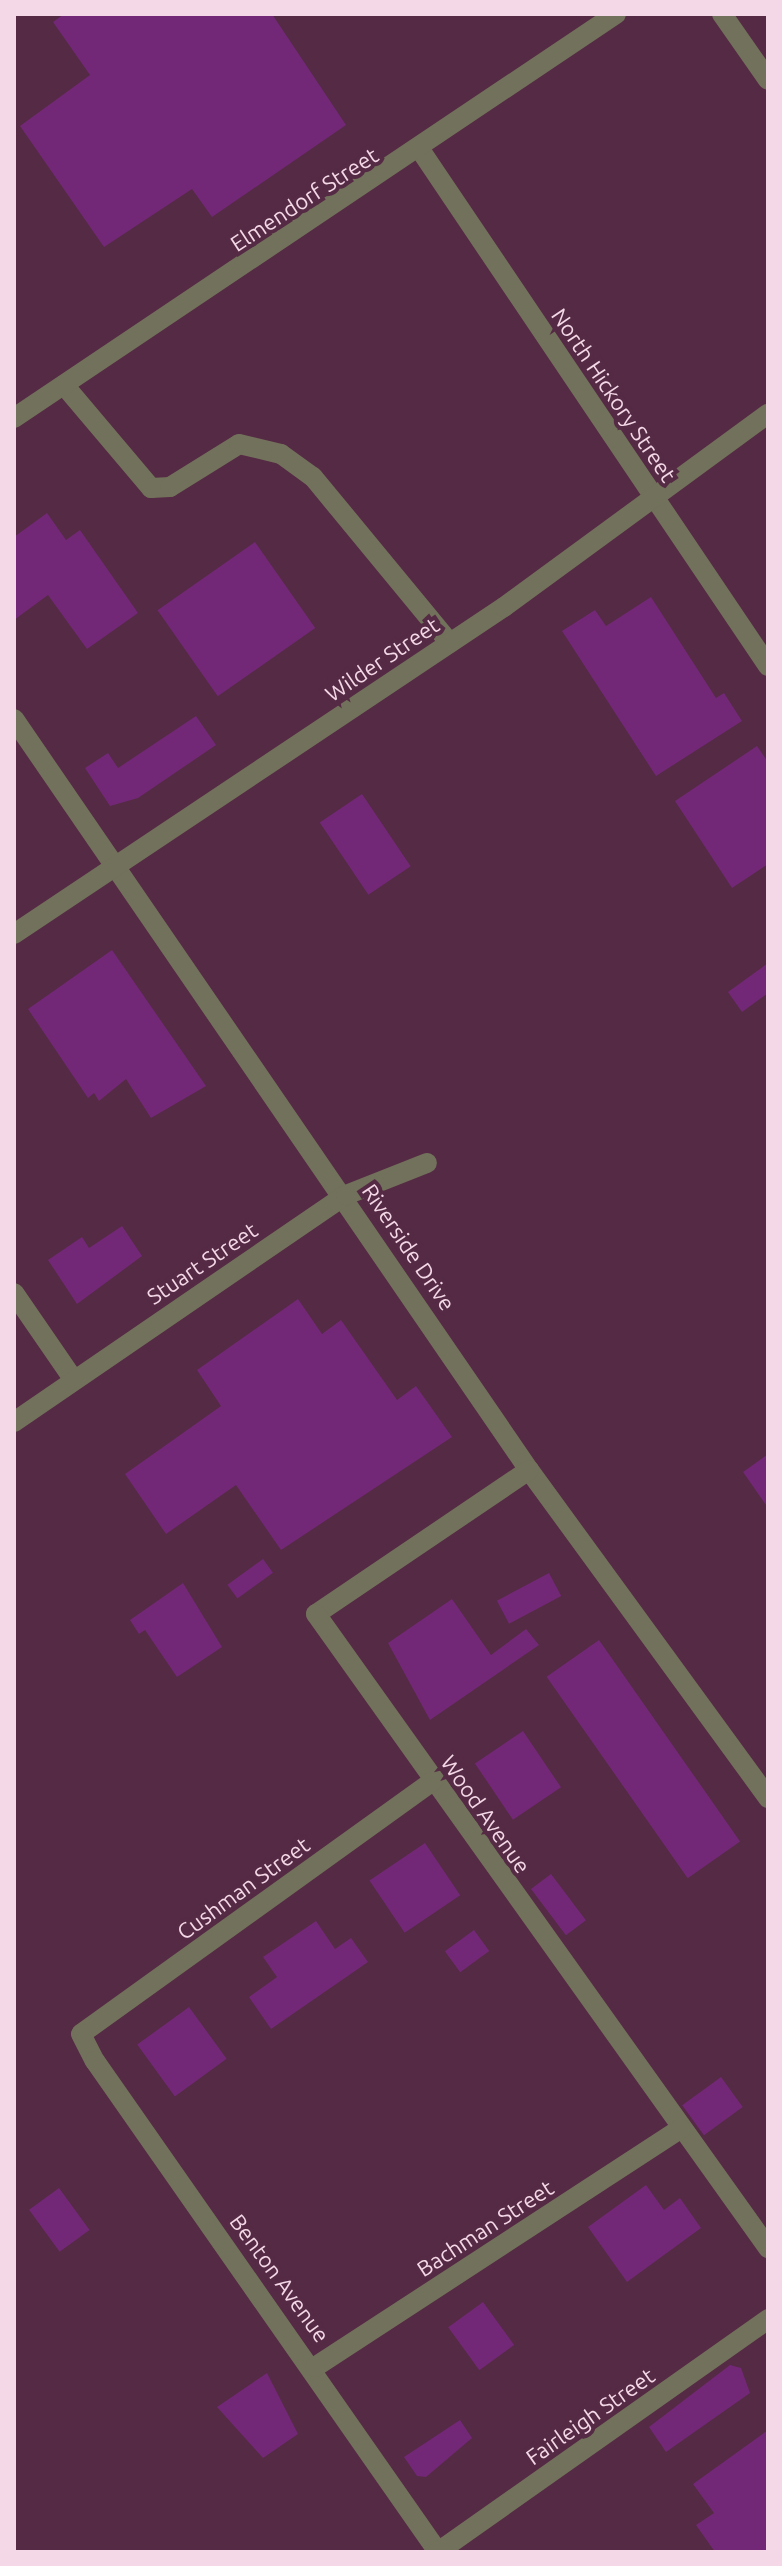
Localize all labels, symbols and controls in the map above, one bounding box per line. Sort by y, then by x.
street label: Elmendorf Street [225,141,383,257]
street label: North Hickory Street [546,303,682,487]
street label: Wilder Street [320,611,444,707]
street label: Riverside Drive [357,1179,461,1315]
street label: Stuart Street [142,1216,262,1310]
street label: Wood Avenue [436,1750,536,1878]
street label: Cushman Street [172,1831,314,1945]
street label: Bachman Street [412,2174,558,2282]
street label: Benton Avenue [225,2209,335,2347]
street label: Fairleigh Street [521,2362,659,2470]

